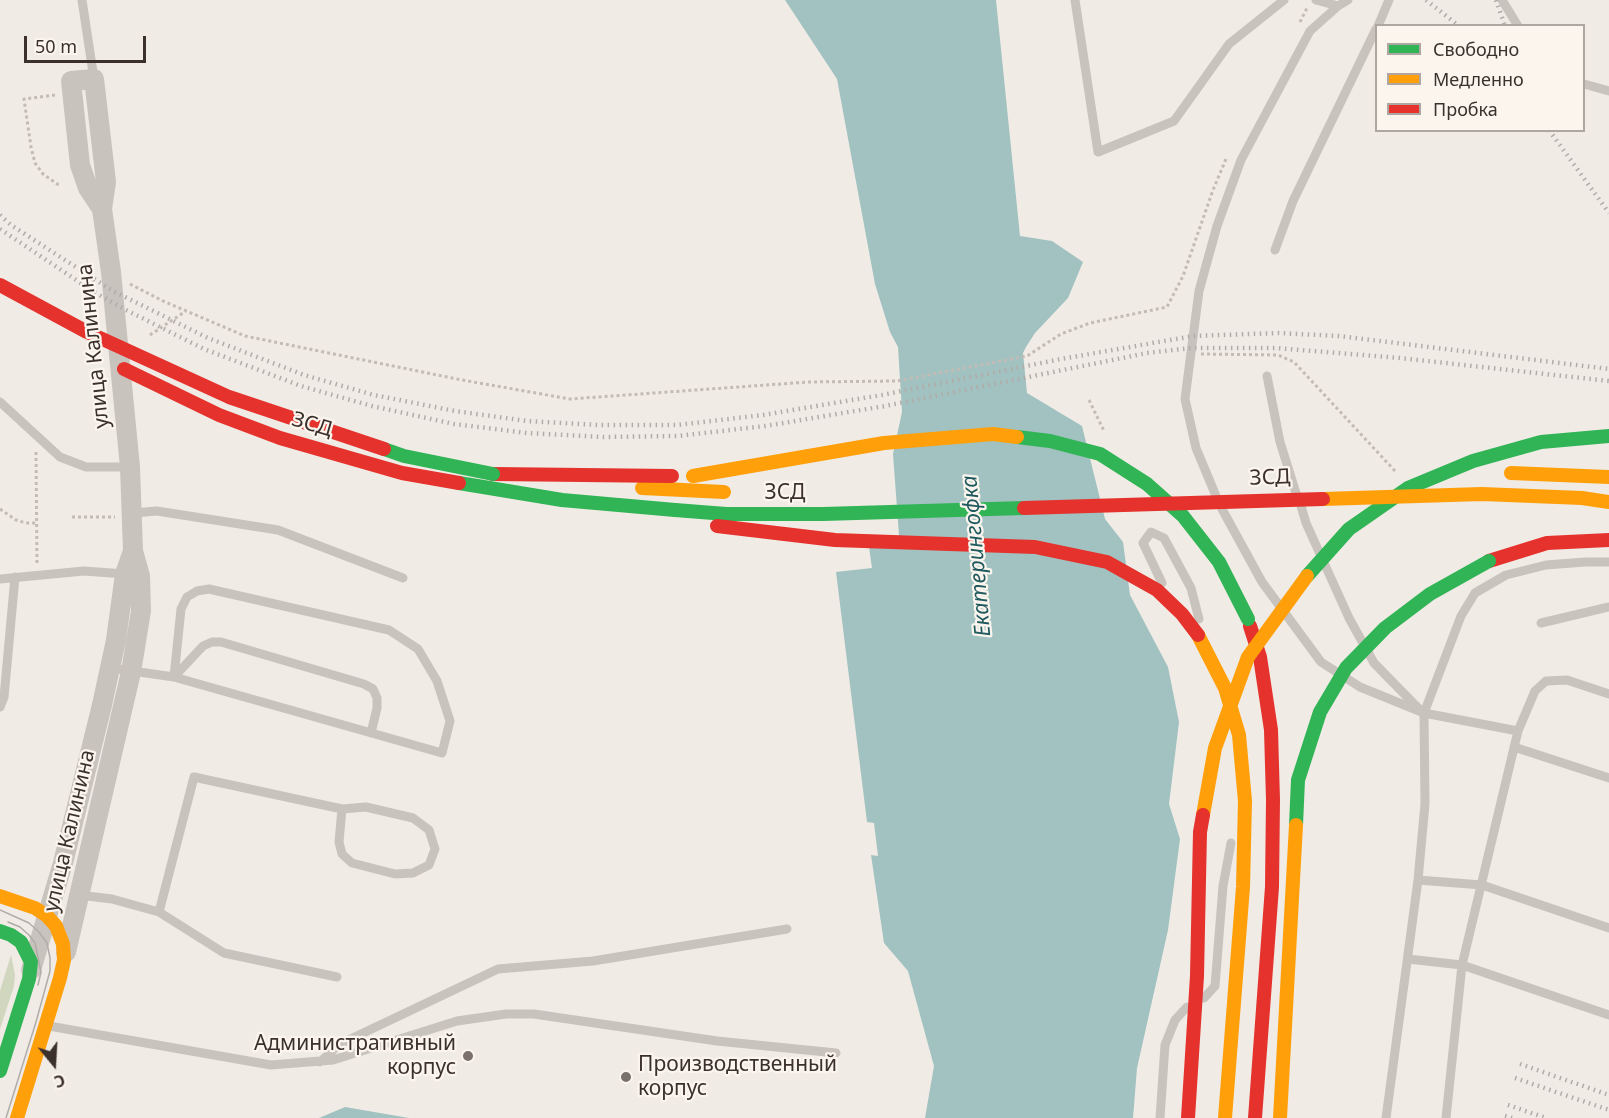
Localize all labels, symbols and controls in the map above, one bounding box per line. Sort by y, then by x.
scale bar [27,24,148,62]
legend [1375,24,1585,132]
text: 50 m [35,34,77,58]
text: Свободно [1433,37,1519,61]
text: Медленно [1433,67,1524,91]
text: Пробка [1433,97,1498,121]
street label: улица Калинина [73,262,115,430]
street label: ЗСД [289,407,335,443]
street label: ЗСД [1249,465,1291,491]
water label: Екатерингофка [957,474,997,638]
street label: ЗСД [765,480,805,506]
street label: улица Калинина [39,748,101,914]
place label: Административный корпус [254,1031,456,1081]
north arrow [24,1034,84,1094]
marker: Административный корпус [461,1049,475,1063]
place label: Производственный корпус [638,1052,837,1102]
text: С [51,1069,68,1093]
marker: Производственный корпус [619,1070,633,1084]

